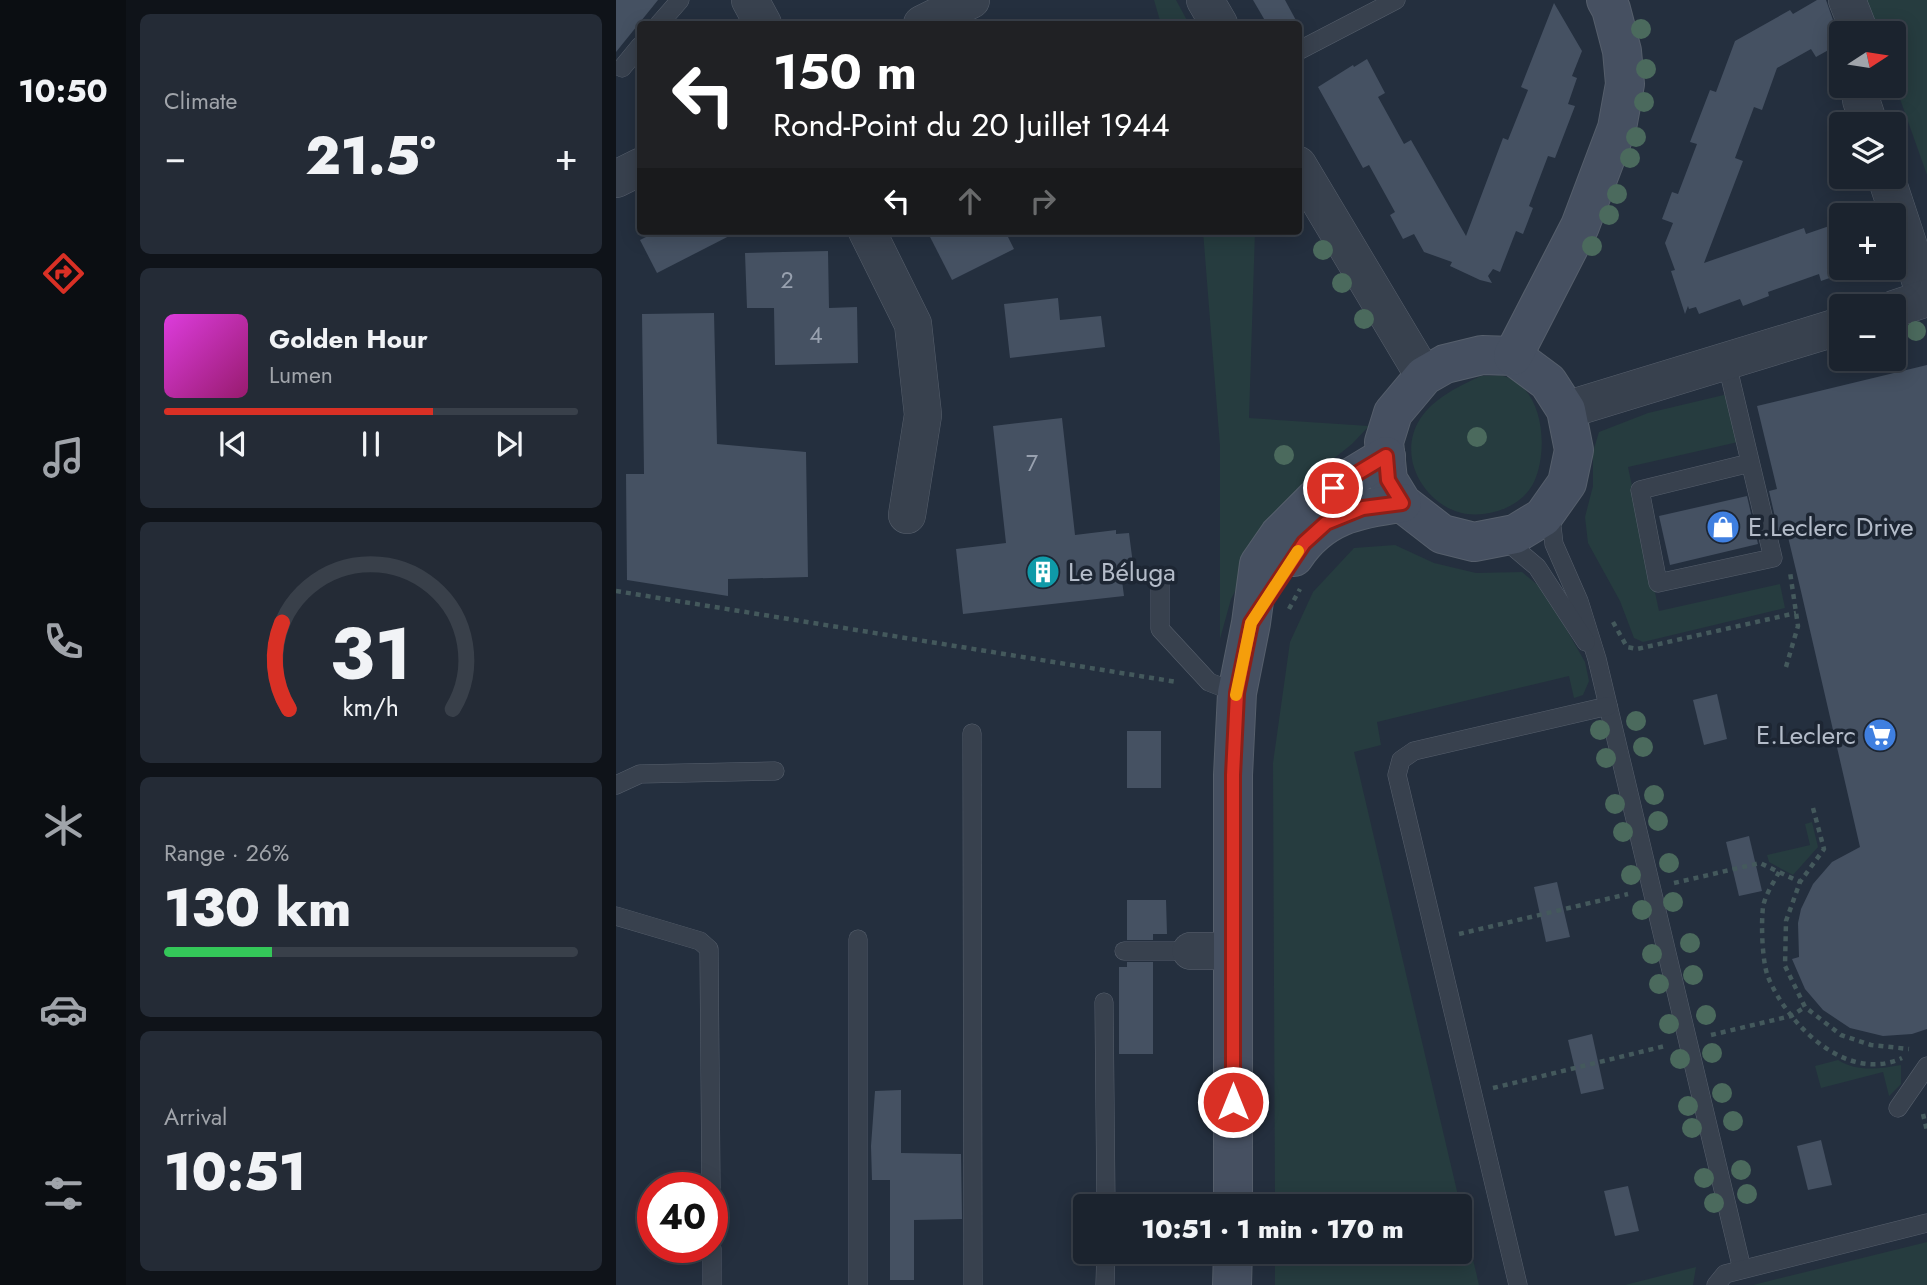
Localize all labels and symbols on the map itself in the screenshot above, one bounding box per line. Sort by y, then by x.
north arrow [1829,21,1906,98]
house number: 2 [780,263,794,297]
house number: 4 [809,318,823,352]
house number: 7 [1026,446,1038,480]
pin [1303,458,1363,518]
shop icon: E.Leclerc Drive [1704,508,1742,546]
place label: E.Leclerc Drive [1748,508,1914,546]
building icon: Le Béluga [1024,553,1062,591]
place label: Le Béluga [1068,553,1176,591]
place label: E.Leclerc [1756,716,1856,754]
supermarket icon: E.Leclerc [1861,716,1899,754]
position arrow [1196,1065,1270,1139]
speed limit sign: 40 [637,1172,728,1263]

